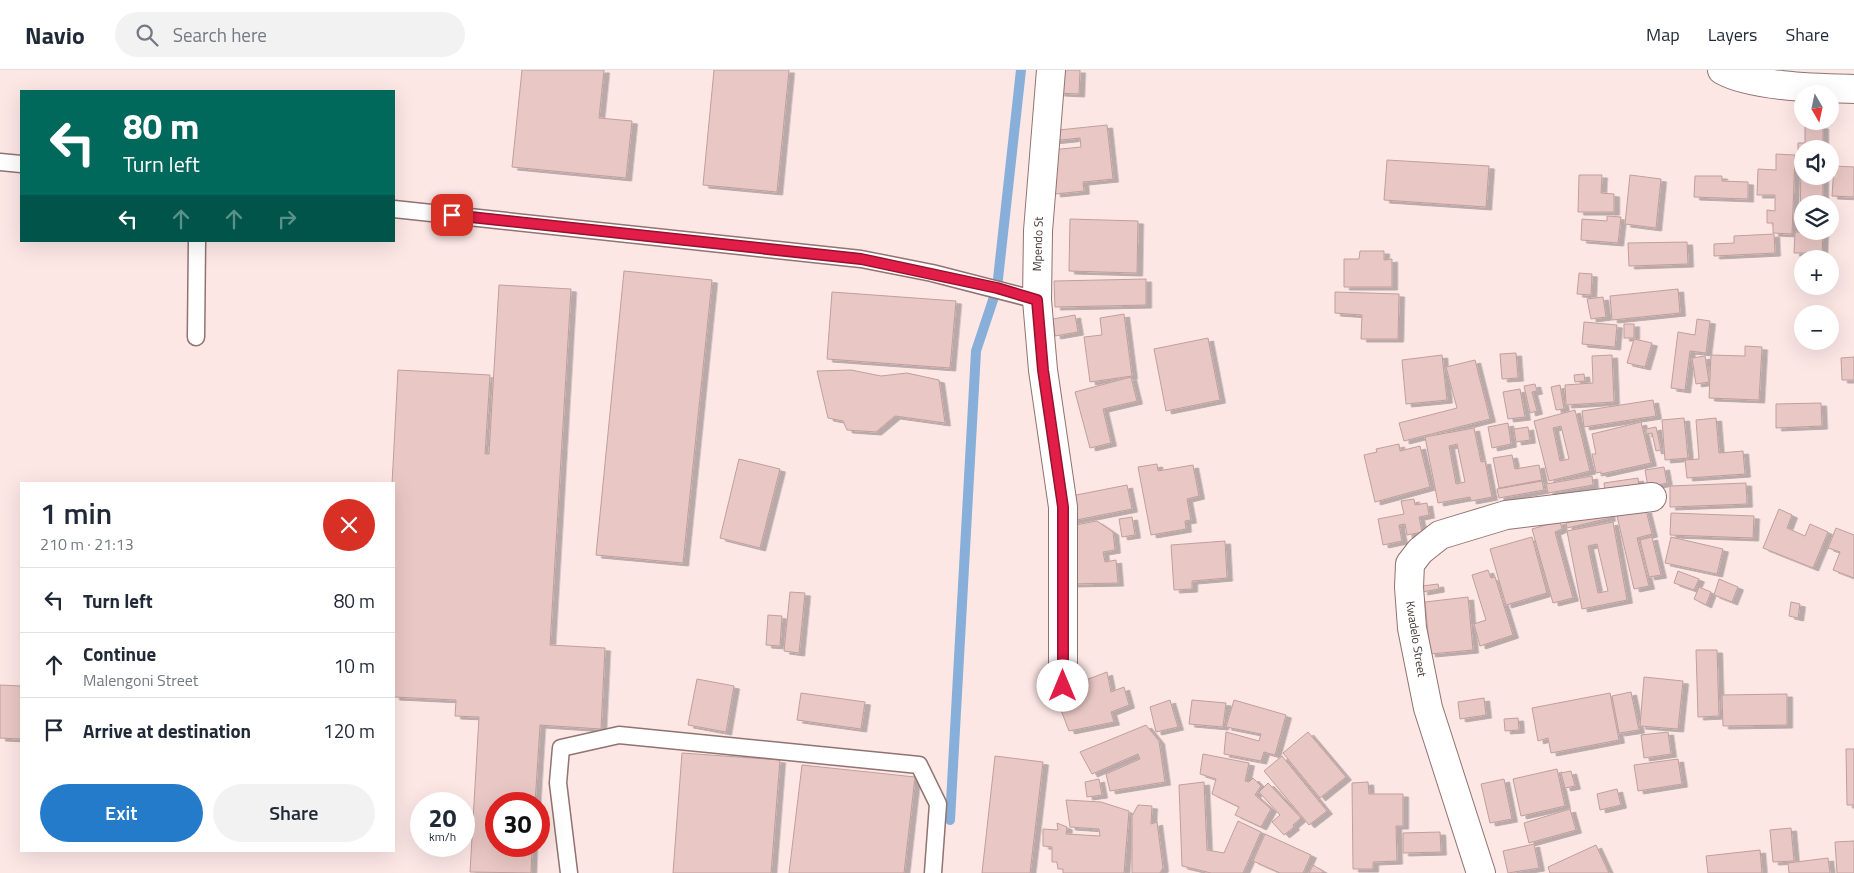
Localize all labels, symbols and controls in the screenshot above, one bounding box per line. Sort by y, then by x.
search box [115,12,465,57]
text: Navio [25,17,85,53]
text: Search here [173,20,267,49]
icon: search [133,21,161,49]
text: Map [1646,21,1680,48]
text: Layers [1708,21,1757,48]
text: Share [1785,21,1829,48]
north arrow [1794,85,1839,130]
map controls [1794,85,1839,350]
text: 80 m [123,99,199,153]
icon: left [40,110,105,175]
button: sound [1794,140,1839,185]
text: Turn left [123,147,200,181]
pin [431,194,473,236]
button: layers [1794,195,1839,240]
icon: arrive [438,201,466,229]
icon: left [114,205,142,233]
icon: ahead [167,205,195,233]
icon: ahead [220,205,248,233]
icon: right [273,205,301,233]
street label: Mpendo St [1027,215,1048,272]
button: + [1794,250,1839,295]
button: − [1794,305,1839,350]
text: 1 min [40,490,112,536]
button: close [323,499,375,551]
text: 210 m · 21:13 [40,532,134,556]
icon: left [40,586,68,614]
text: Turn left [83,586,153,615]
text: 80 m [334,586,375,615]
street label: Kwadelo Street [1401,600,1432,679]
text: Continue [83,639,156,668]
icon: ahead [40,651,68,679]
text: 10 m [334,651,375,680]
position arrow [1036,659,1088,711]
text: Malengoni Street [83,668,198,692]
icon: arrive [40,716,68,744]
text: Arrive at destination [83,716,251,745]
text: 120 m [323,716,375,745]
button: Exit [40,784,203,842]
button: Share [213,784,375,842]
speed limit sign: 30 [485,792,550,857]
text: 20 [428,799,457,837]
text: km/h [429,827,456,846]

